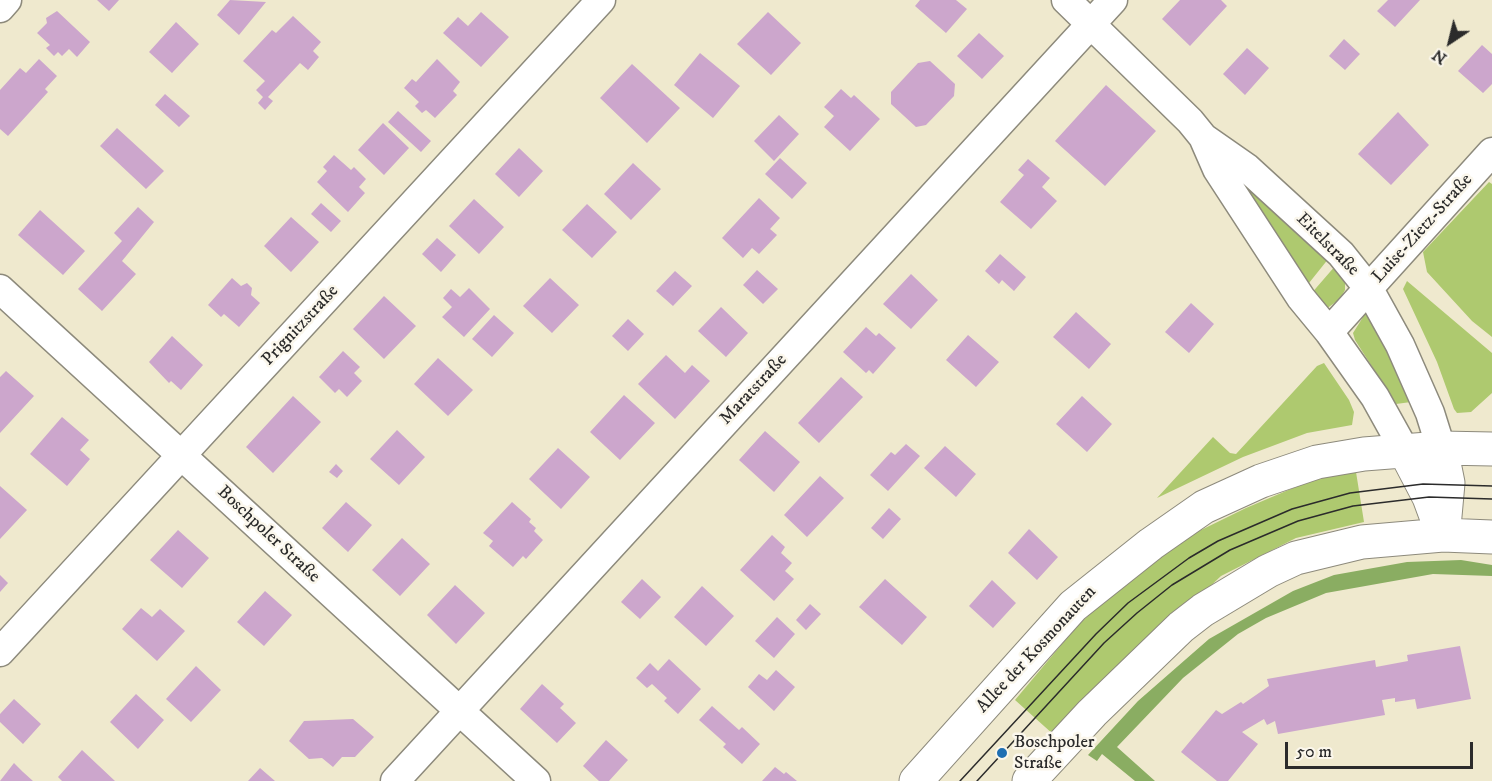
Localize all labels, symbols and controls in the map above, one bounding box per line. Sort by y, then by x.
north arrow [1420,12,1480,72]
text: N [1429,45,1451,69]
street label: Luise-Zietz-Straße [1368,170,1478,288]
street label: Eitelstraße [1291,209,1363,281]
street label: Prignitzstraße [258,281,344,371]
street label: Maratstraße [716,350,792,430]
street label: Boschpoler Straße [212,482,324,588]
street label: Allee der Kosmonauten [973,582,1101,718]
scale bar [1288,730,1476,768]
place label: Boschpoler Straße [1014,732,1095,774]
text: 50 m [1296,741,1332,763]
marker: Boschpoler Straße [995,746,1009,760]

